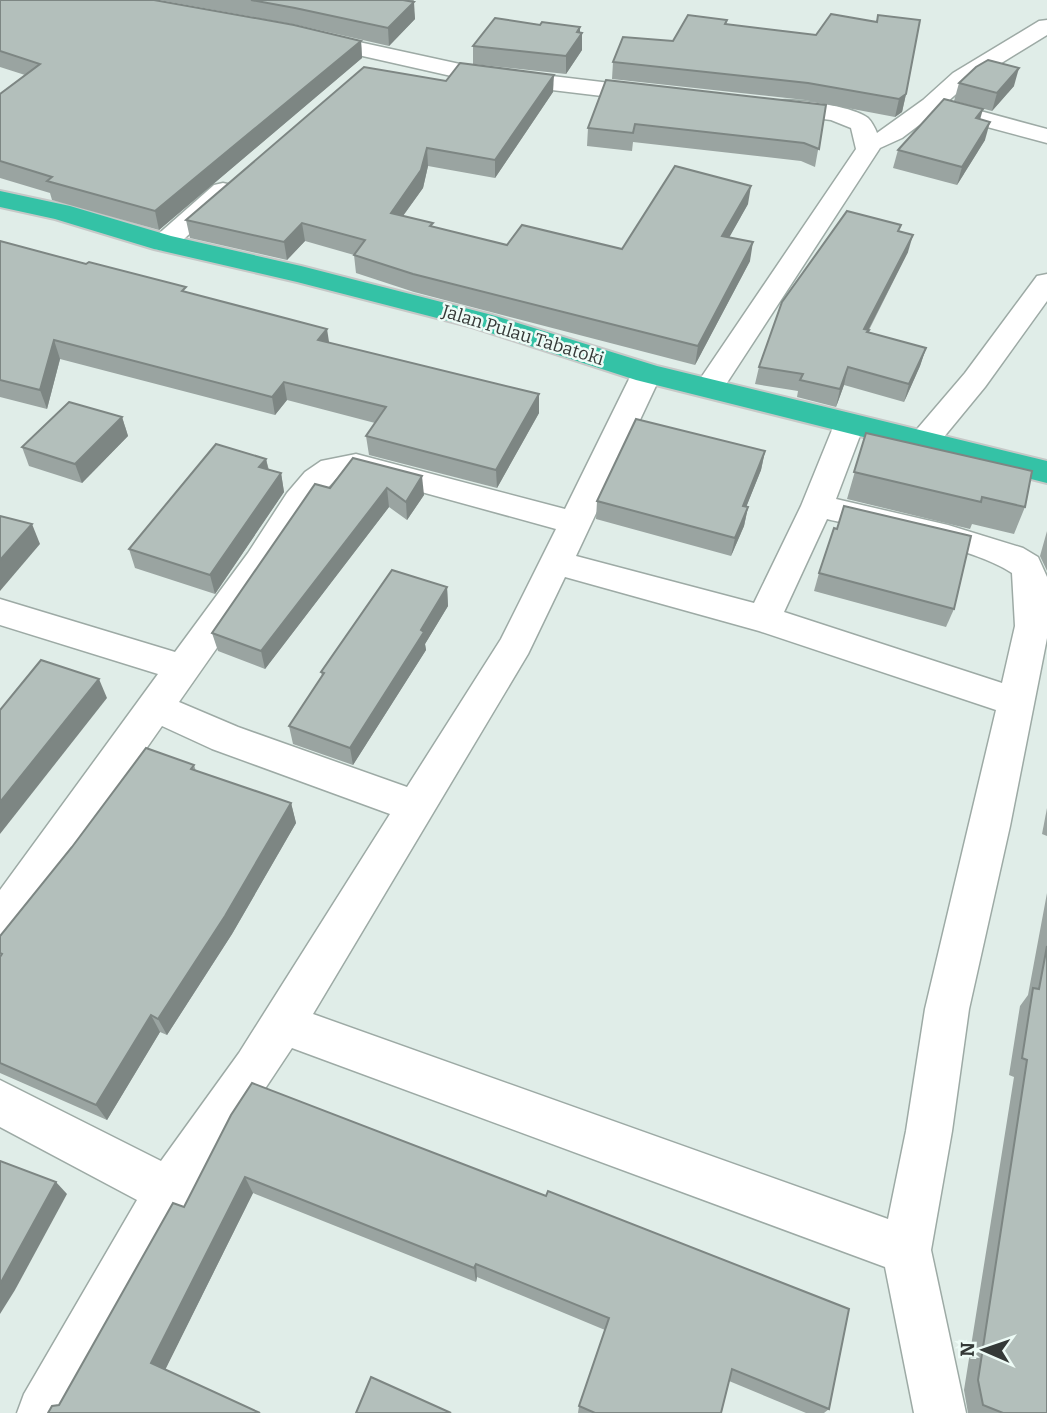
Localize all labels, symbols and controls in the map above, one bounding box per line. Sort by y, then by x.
street label: Jalan Pulau Tabatoki [439,300,607,370]
north arrow [949,1315,1019,1385]
text: N [956,1341,979,1357]

